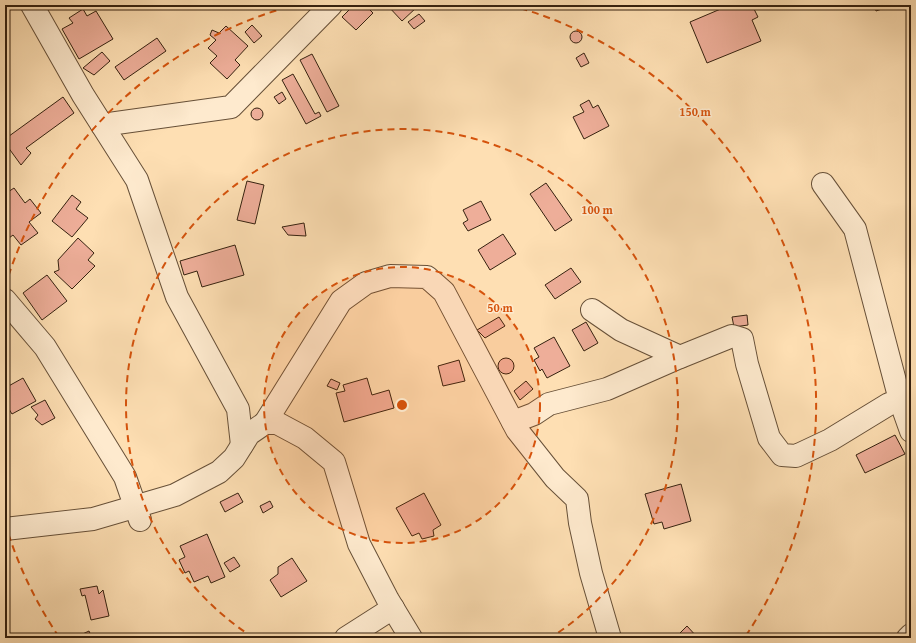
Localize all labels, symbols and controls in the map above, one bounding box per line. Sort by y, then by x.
text: 150 m [679,103,712,120]
text: 100 m [581,201,614,218]
text: 50 m [487,299,513,316]
centre of rings [395,398,409,412]

